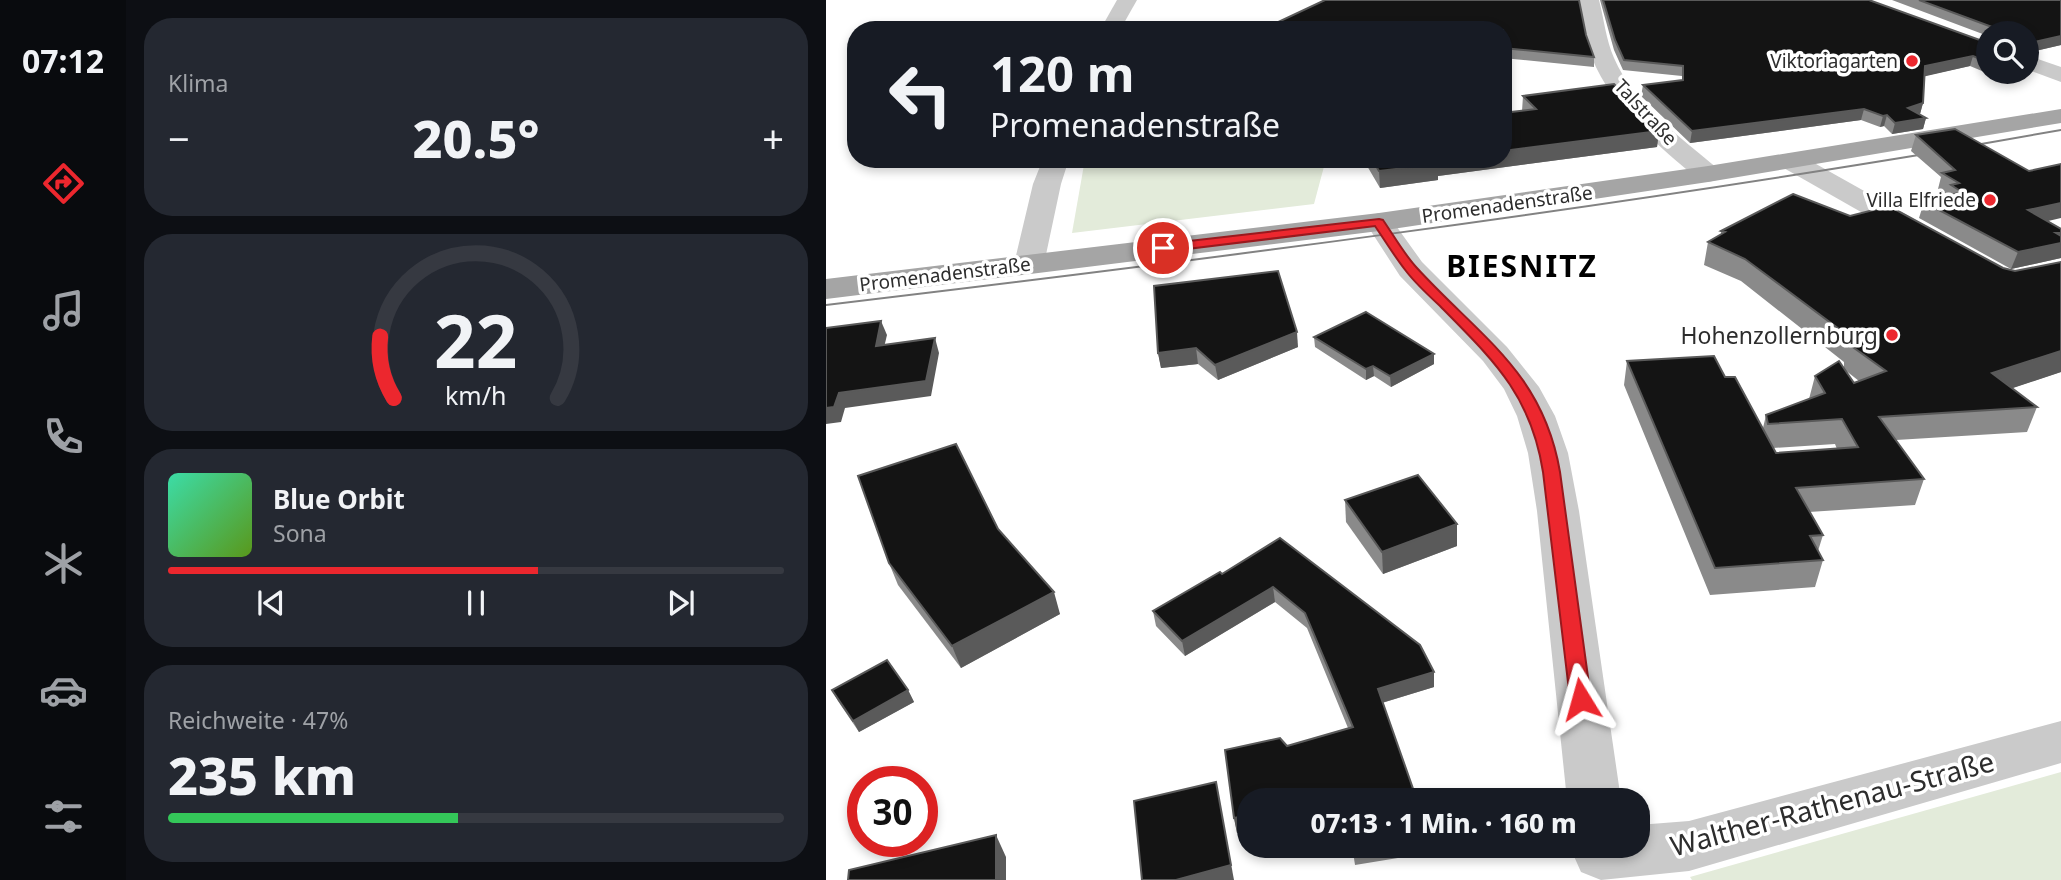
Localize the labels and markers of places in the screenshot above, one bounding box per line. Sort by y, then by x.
place label: Viktoriagarten [1770,48,1898,74]
marker: Viktoriagarten [1904,53,1920,69]
place label: Villa Elfriede [1866,187,1976,213]
marker: Villa Elfriede [1982,192,1998,208]
pin [1133,218,1193,278]
place label: Hohenzollernburg [1681,319,1878,351]
marker: Hohenzollernburg [1884,327,1900,343]

